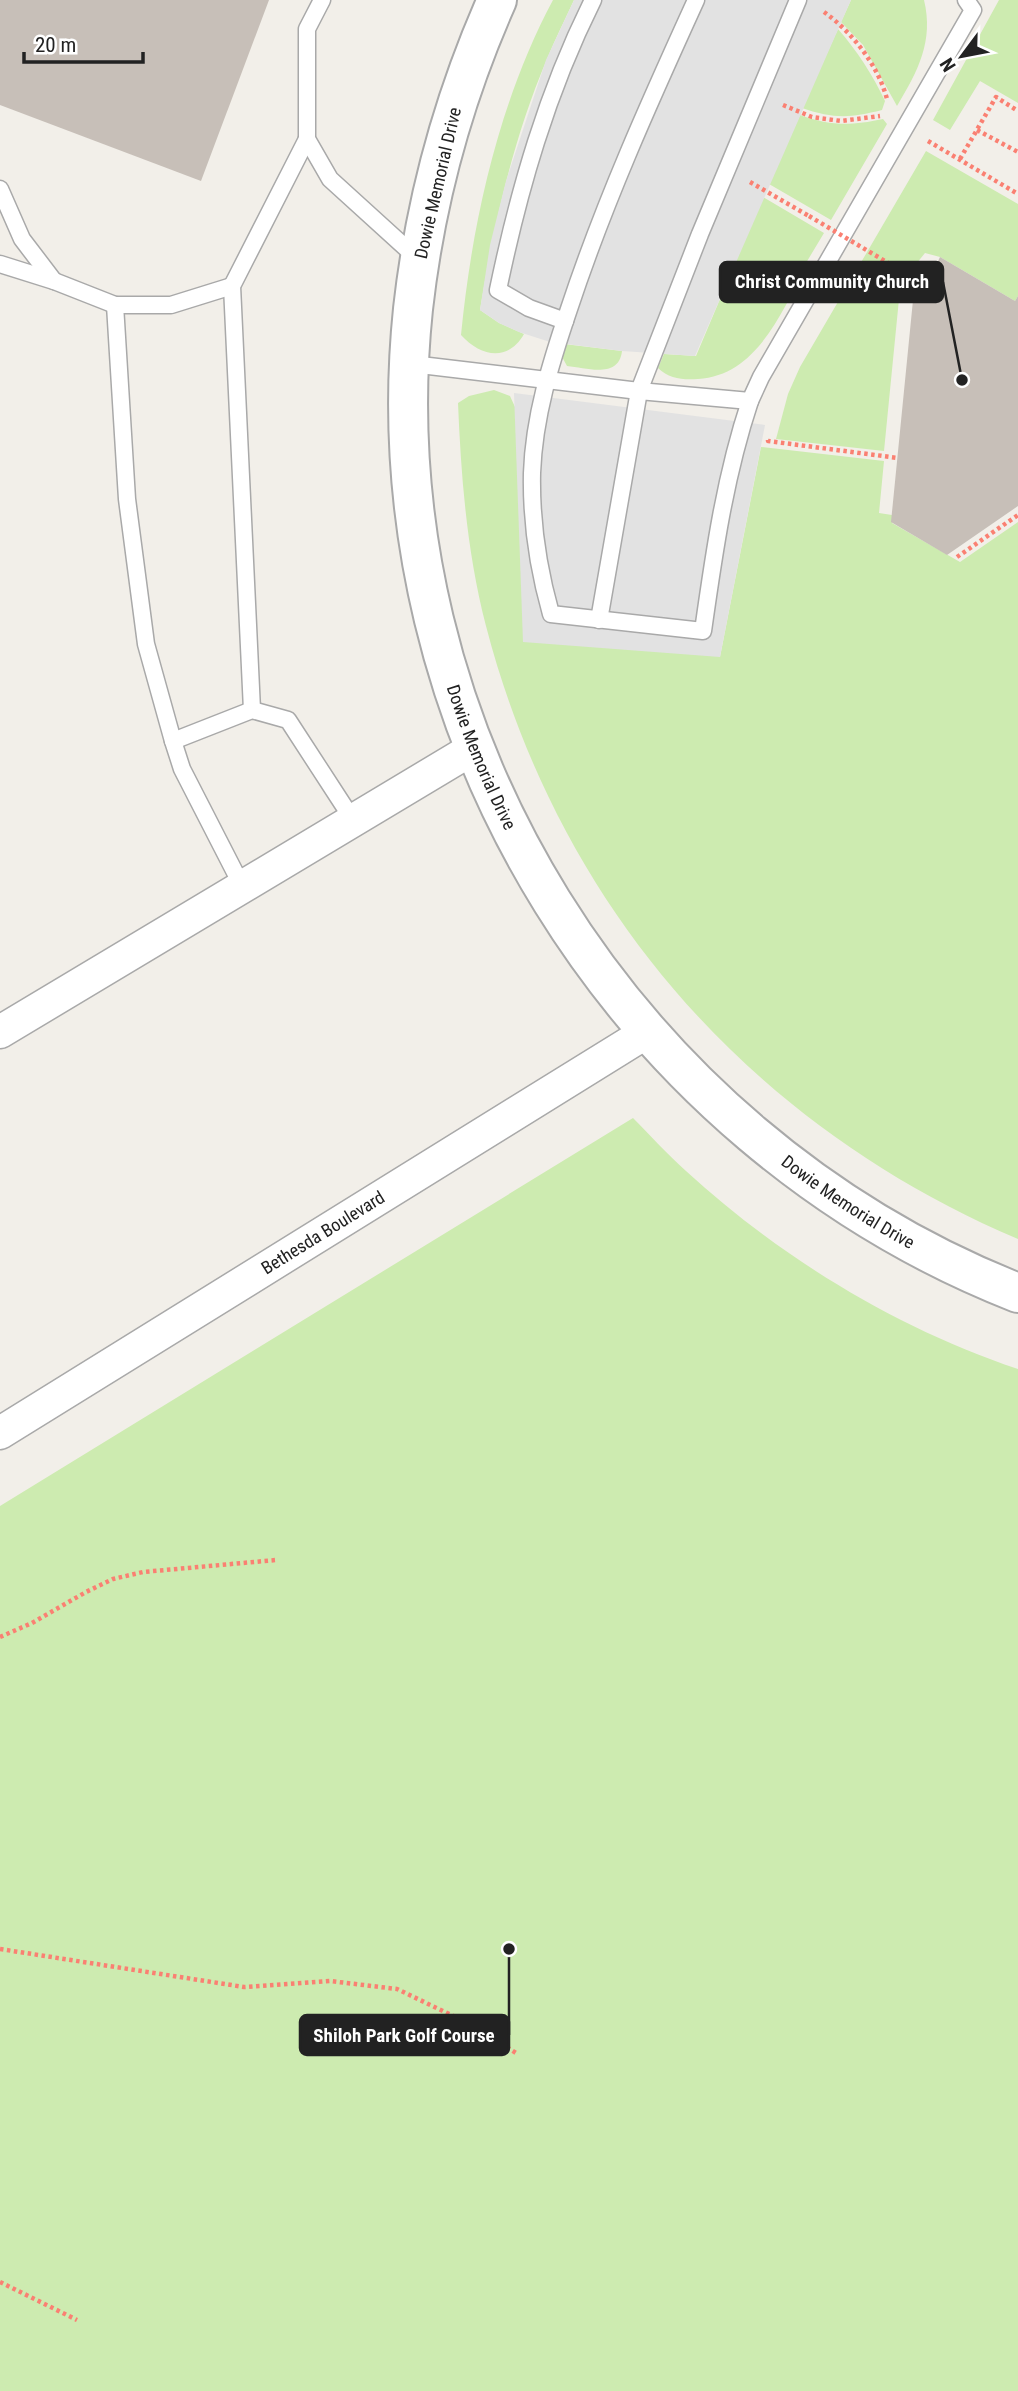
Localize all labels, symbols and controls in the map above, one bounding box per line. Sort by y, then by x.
scale bar [24,21,144,65]
north arrow [927,21,997,91]
text: 20 m [35,33,76,57]
text: N [935,54,961,76]
street label: Dowie Memorial Drive [410,105,465,261]
callout: Christ Community Church [720,262,943,302]
text: Christ Community Church [735,270,929,293]
street label: Dowie Memorial Drive [443,682,521,833]
street label: Dowie Memorial Drive [778,1151,918,1253]
street label: Bethesda Boulevard [257,1186,388,1278]
callout: Shiloh Park Golf Course [300,2015,509,2055]
text: Shiloh Park Golf Course [313,2024,495,2047]

